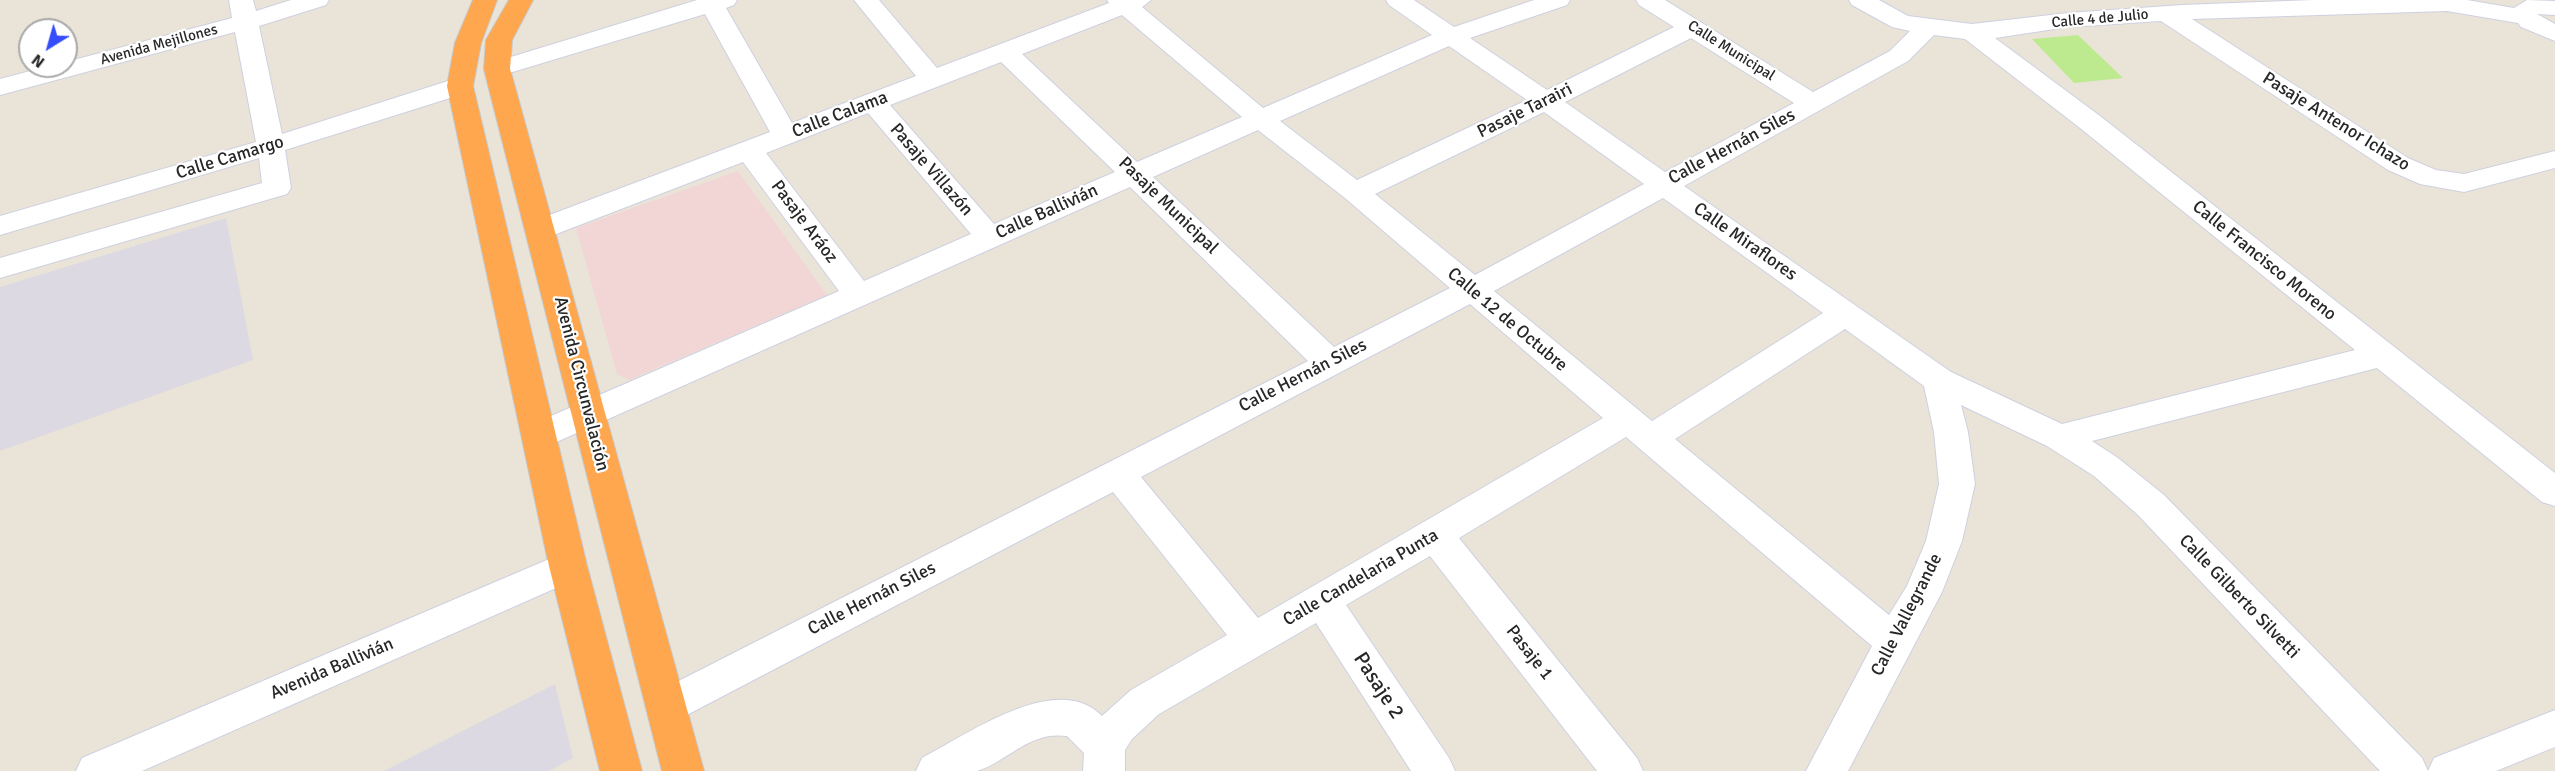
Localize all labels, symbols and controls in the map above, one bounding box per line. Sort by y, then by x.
street label: Calle 4 de Julio [2051,6,2149,32]
street label: Calle Municipal [1684,17,1778,85]
north arrow [18,18,78,78]
street label: Avenida Mejillones [98,21,220,69]
text: N [28,49,49,72]
street label: Pasaje Antenor Ichazo [2258,68,2414,176]
street label: Pasaje Tarairi [1474,79,1576,143]
street label: Calle Calama [789,87,891,143]
street label: Calle Hernán Siles [1665,105,1799,189]
street label: Pasaje Villazón [885,119,977,221]
street label: Calle Camargo [173,131,287,185]
street label: Pasaje Municipal [1114,153,1222,259]
street label: Pasaje Aráoz [766,177,842,267]
street label: Calle Ballivián [992,180,1102,244]
street label: Calle Francisco Moreno [2188,196,2340,326]
street label: Calle Miraflores [1689,198,1801,286]
street label: Calle 12 de Octubre [1443,263,1571,377]
street label: Avenida Circunvalación [549,294,613,474]
street label: Calle Hernán Siles [1236,335,1370,417]
street label: Calle Candelaria Punta [1280,525,1442,631]
street label: Calle Gilberto Silvetti [2174,530,2304,664]
street label: Calle Vallegrande [1867,550,1947,680]
street label: Calle Hernán Siles [805,558,939,640]
street label: Pasaje 1 [1501,621,1557,685]
street label: Avenida Ballivián [267,633,397,705]
street label: Pasaje 2 [1347,648,1409,724]

